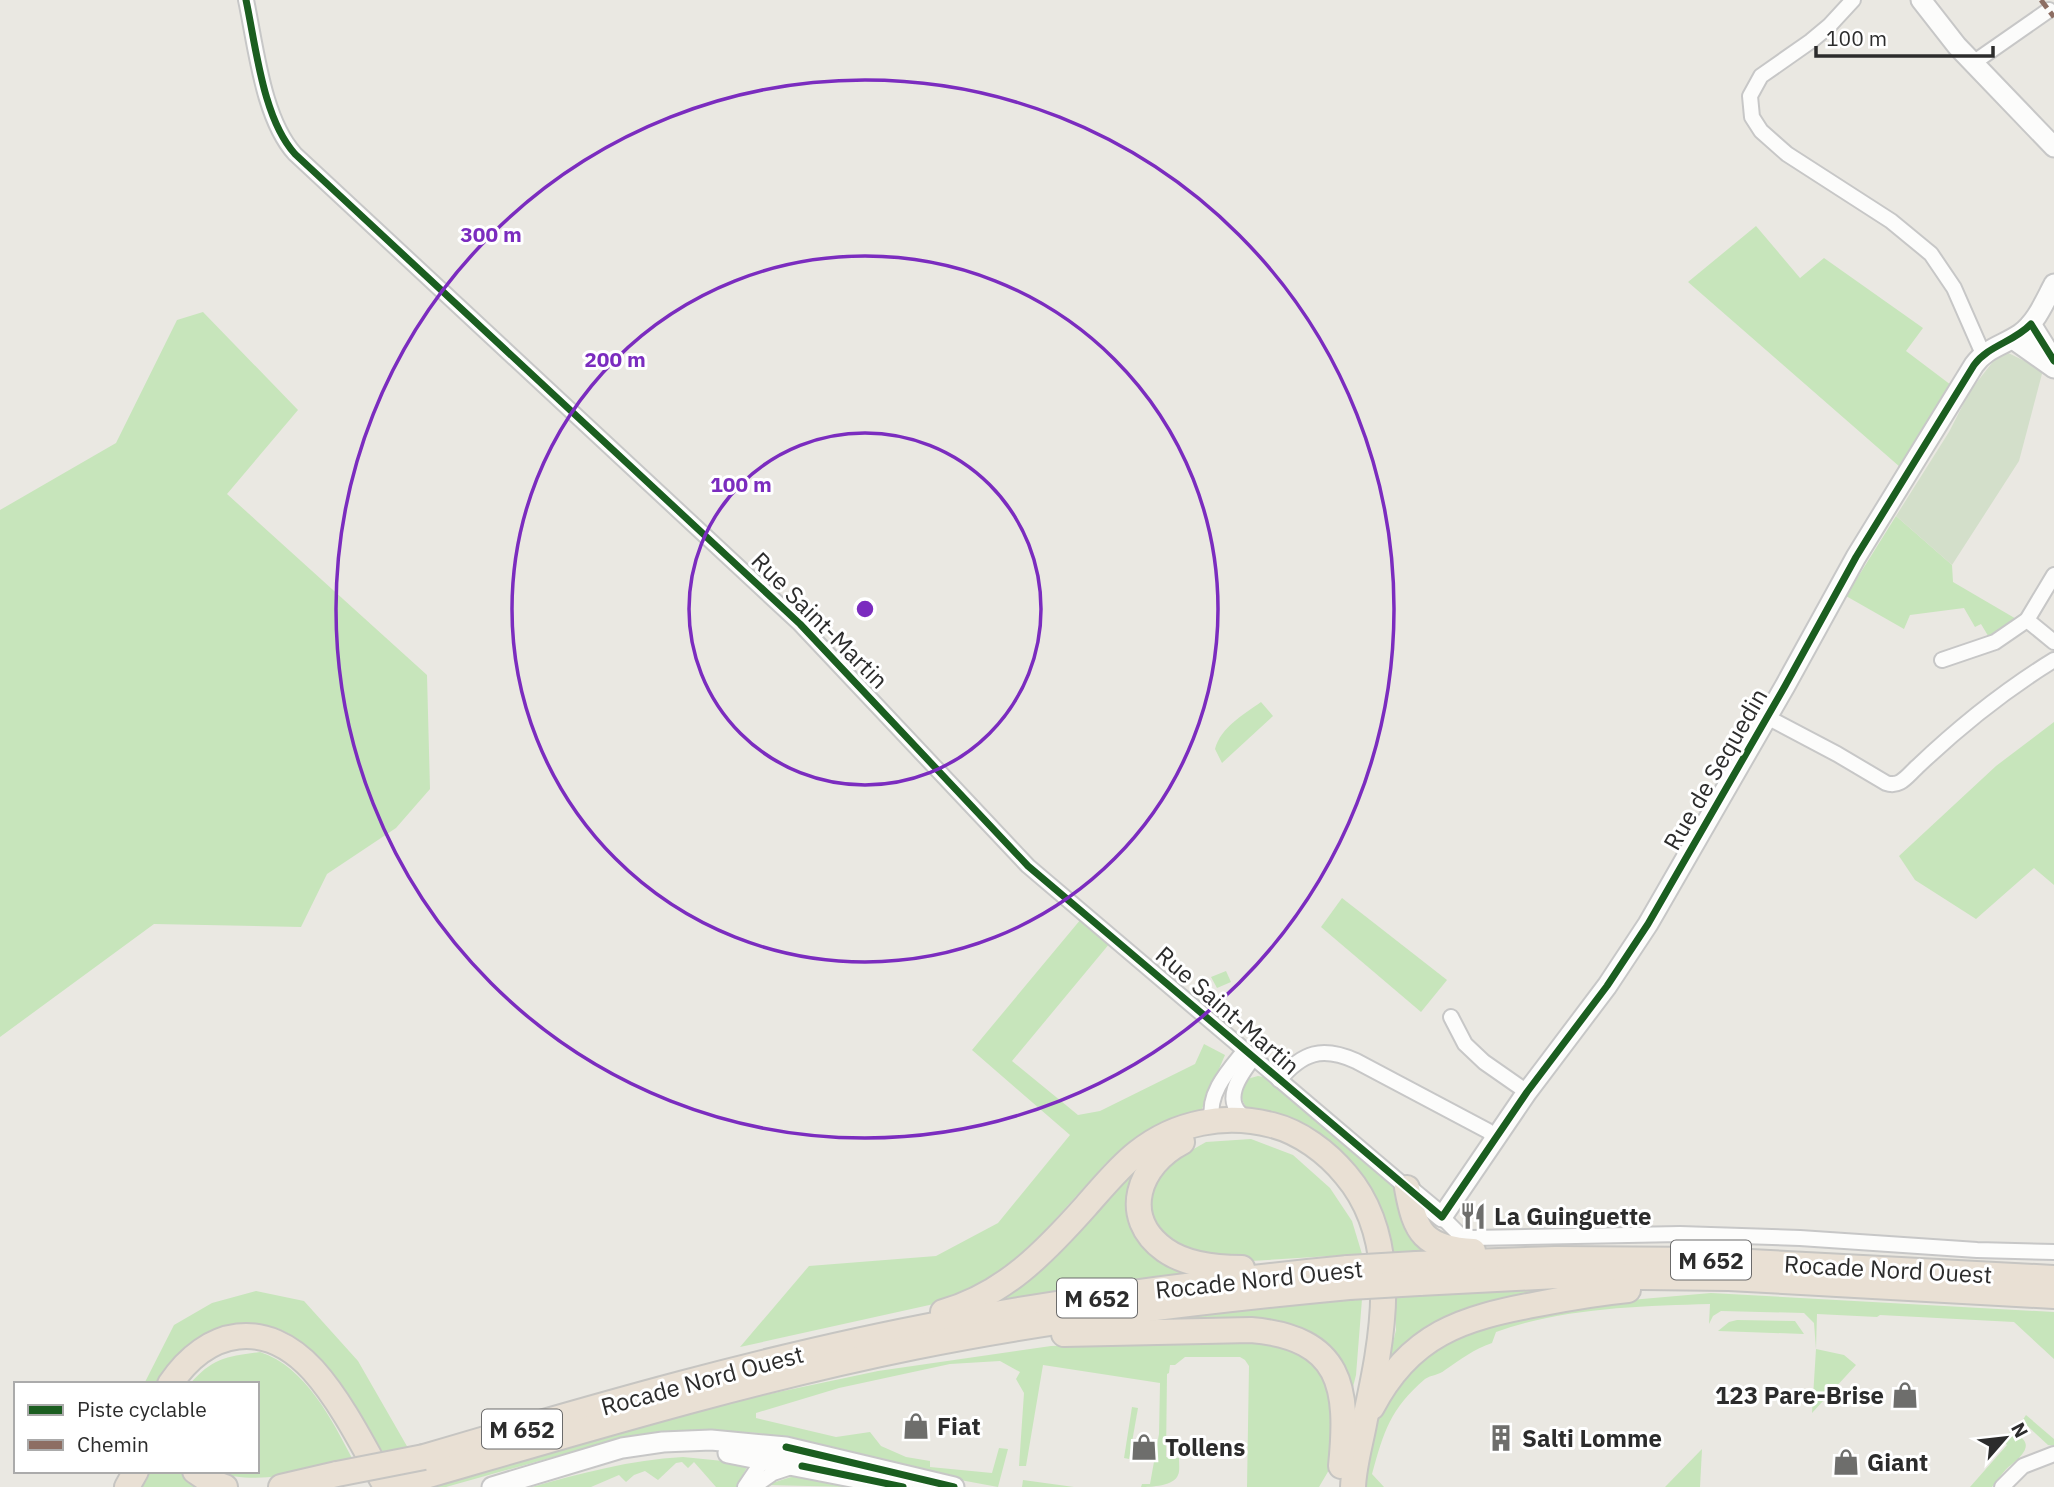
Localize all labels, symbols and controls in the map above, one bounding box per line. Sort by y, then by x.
scale bar [1816,14,1993,58]
text: 100 m [1826,24,1887,52]
text: 300 m [460,220,522,248]
text: 200 m [584,345,646,373]
text: 100 m [710,470,772,498]
street label: Rue Saint-Martin [745,545,895,695]
centre of rings [853,597,877,621]
street label: Rue de Sequedin [1656,682,1774,856]
street label: Rue Saint-Martin [1149,939,1307,1081]
place label: La Guinguette [1494,1200,1651,1232]
restaurant icon: La Guinguette [1458,1201,1488,1231]
road number: M 652 [1671,1240,1751,1280]
street label: Rocade Nord Ouest [1783,1248,1993,1290]
street label: Rocade Nord Ouest [1154,1252,1364,1306]
road number: M 652 [1057,1278,1137,1317]
street label: Rocade Nord Ouest [597,1338,807,1422]
place label: 123 Pare-Brise [1715,1379,1884,1411]
shop icon: 123 Pare-Brise [1890,1380,1920,1410]
legend [14,1382,259,1473]
text: Piste cyclable [77,1395,207,1423]
north arrow [1970,1403,2040,1473]
road number: M 652 [482,1410,562,1448]
place label: Fiat [937,1410,981,1442]
shop icon: Fiat [901,1411,931,1441]
text: N [2006,1418,2034,1442]
place label: Salti Lomme [1522,1422,1662,1454]
building icon: Salti Lomme [1486,1423,1516,1453]
text: Chemin [77,1430,149,1458]
place label: Tollens [1165,1431,1245,1463]
shop icon: Tollens [1129,1432,1159,1462]
place label: Giant [1867,1446,1928,1478]
shop icon: Giant [1831,1447,1861,1477]

